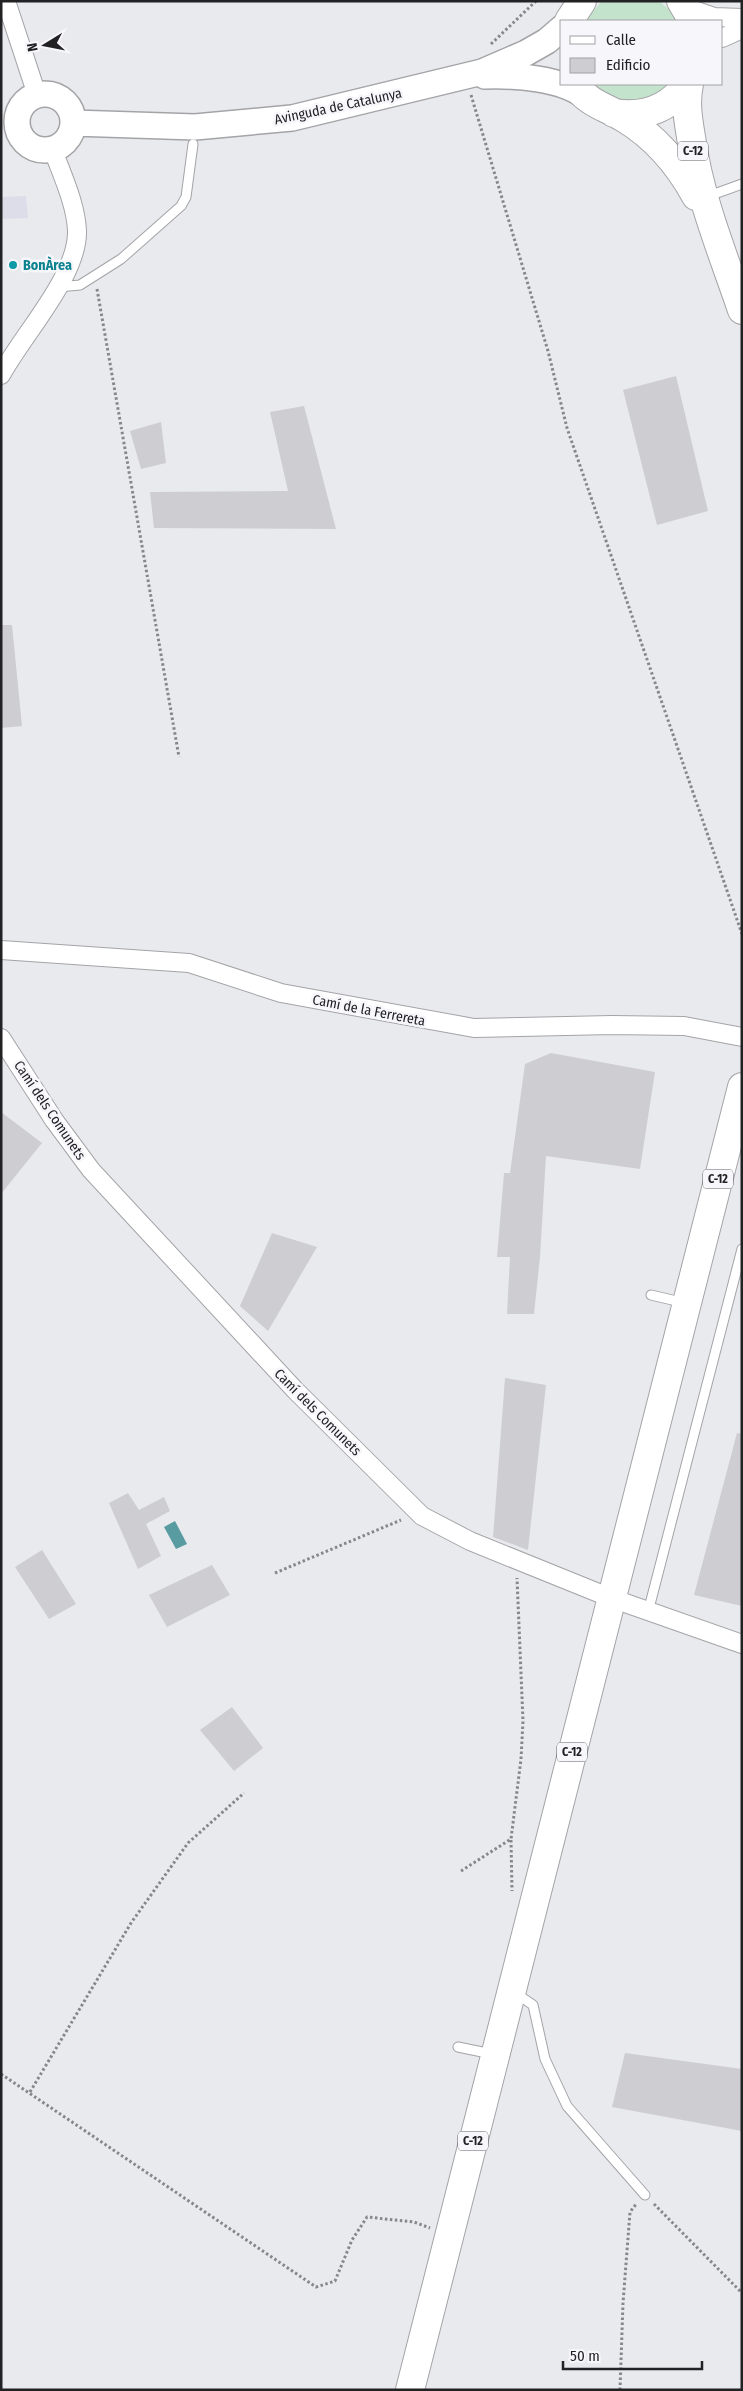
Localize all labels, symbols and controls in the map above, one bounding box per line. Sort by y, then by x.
north arrow [20,20,70,70]
legend [560,20,723,85]
text: Calle [606,31,636,49]
text: N [24,42,42,53]
text: Edificio [606,56,651,74]
street label: Avinguda de Catalunya [273,85,404,128]
road number: C-12 [678,142,708,160]
place label: BonÀrea [23,256,72,274]
marker: BonÀrea [7,259,19,271]
street label: Camí de la Ferrereta [311,991,427,1030]
street label: Camí dels Comunets [10,1057,89,1163]
road number: C-12 [703,1170,733,1188]
street label: Camí dels Comunets [271,1365,365,1459]
road number: C-12 [557,1742,587,1761]
road number: C-12 [458,2132,488,2150]
scale bar [563,2338,702,2370]
text: 50 m [570,2347,600,2365]

